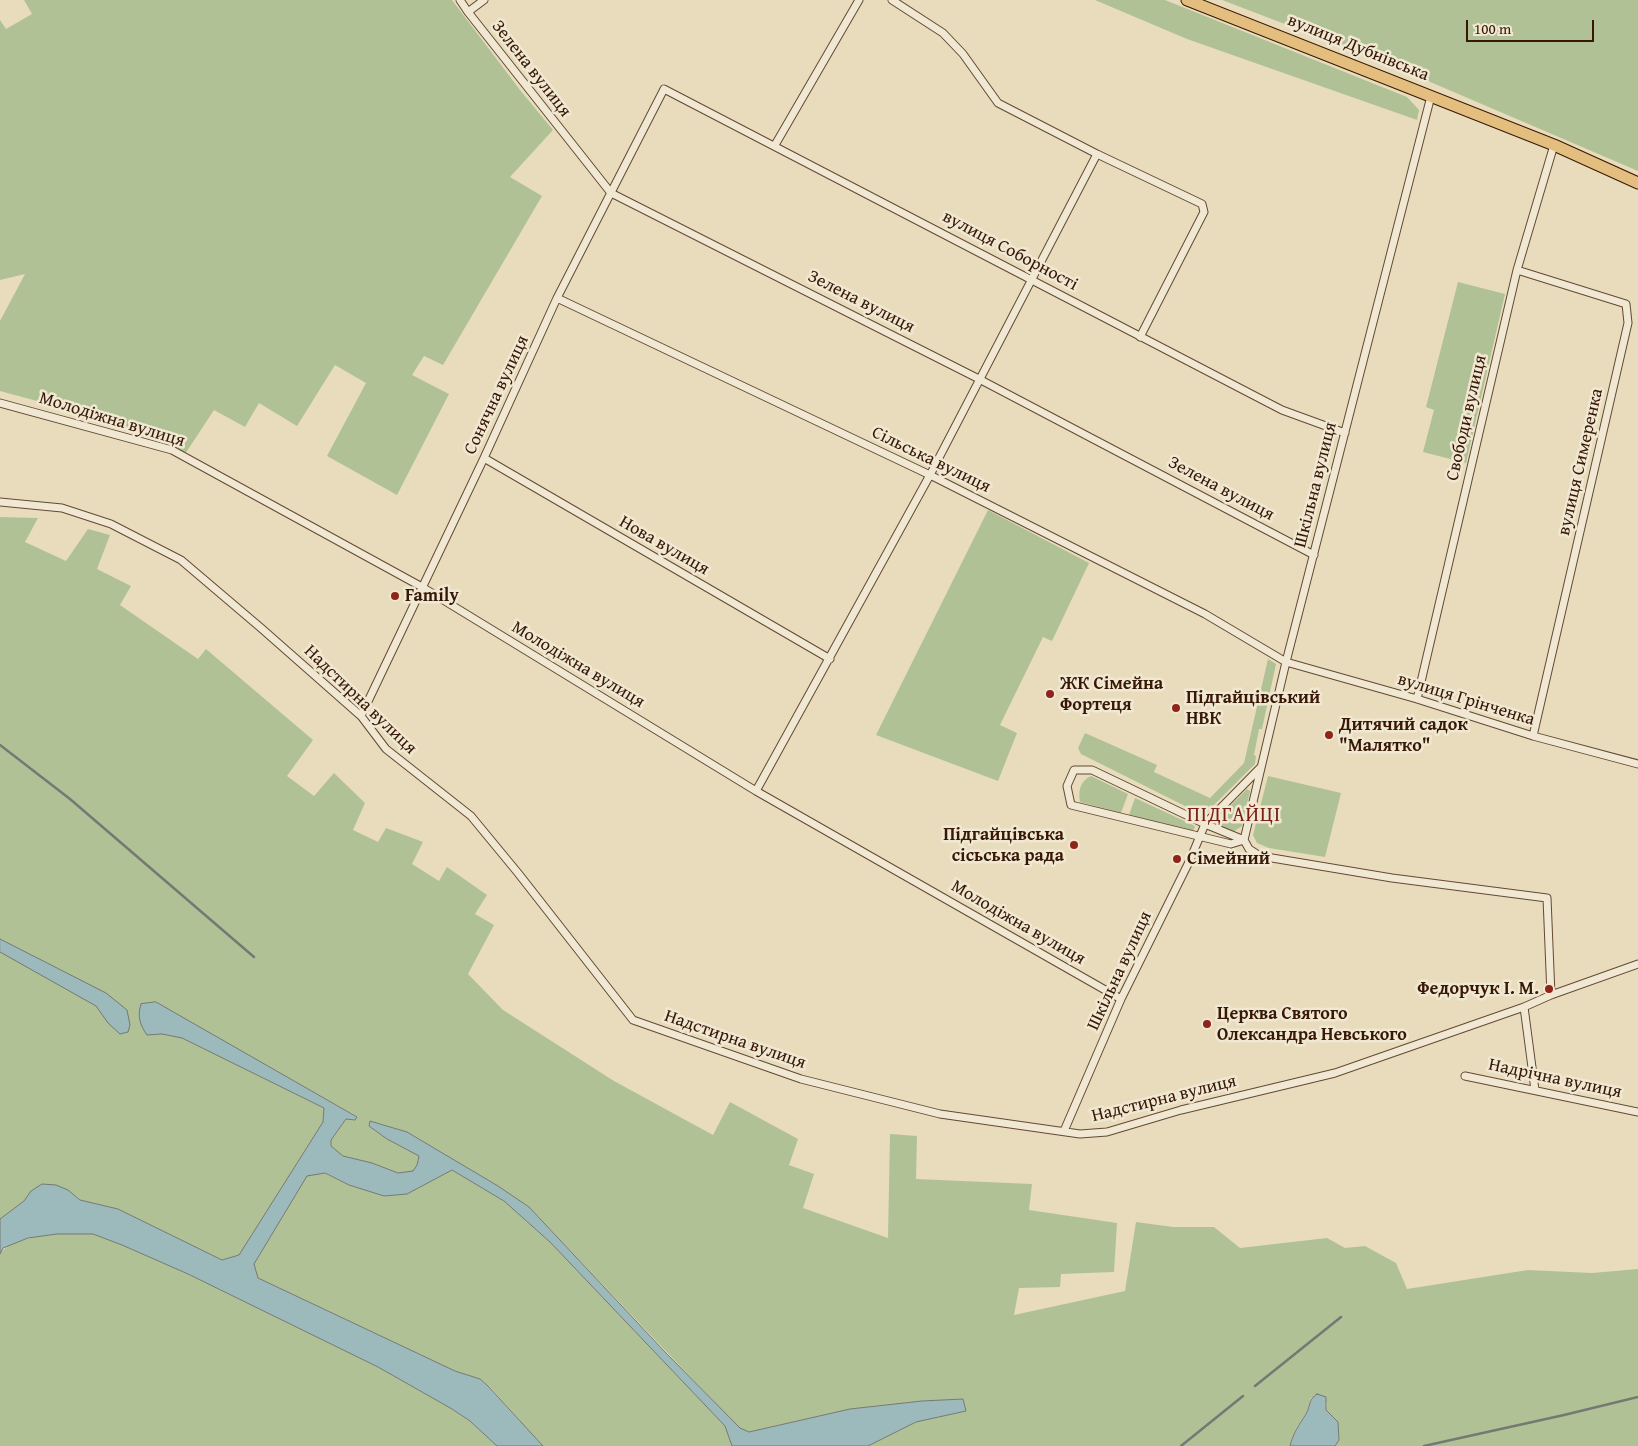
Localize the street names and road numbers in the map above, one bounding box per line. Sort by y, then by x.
street label: вулиця Дубнівська [1284,10,1432,86]
street label: Зелена вулиця [486,16,576,122]
street label: вулиця Соборності [939,206,1081,296]
street label: Зелена вулиця [804,266,918,338]
street label: Сонячна вулиця [460,332,534,458]
street label: Свободи вулиця [1442,353,1492,483]
street label: вулиця Симеренка [1554,386,1608,538]
street label: Молодіжна вулиця [36,388,188,452]
street label: Шкільна вулиця [1290,420,1342,550]
street label: Сільська вулиця [868,422,994,498]
street label: Зелена вулиця [1164,452,1278,526]
street label: Нова вулиця [615,512,713,580]
street label: Молодіжна вулиця [508,617,648,713]
street label: Надстирна вулиця [299,641,421,759]
street label: вулиця Грінченка [1395,669,1537,731]
street label: Молодіжна вулиця [947,876,1089,970]
street label: Шкільна вулиця [1083,908,1157,1034]
street label: Надстирна вулиця [661,1006,809,1074]
street label: Надрічна вулиця [1486,1054,1624,1104]
street label: Надстирна вулиця [1089,1071,1239,1127]

